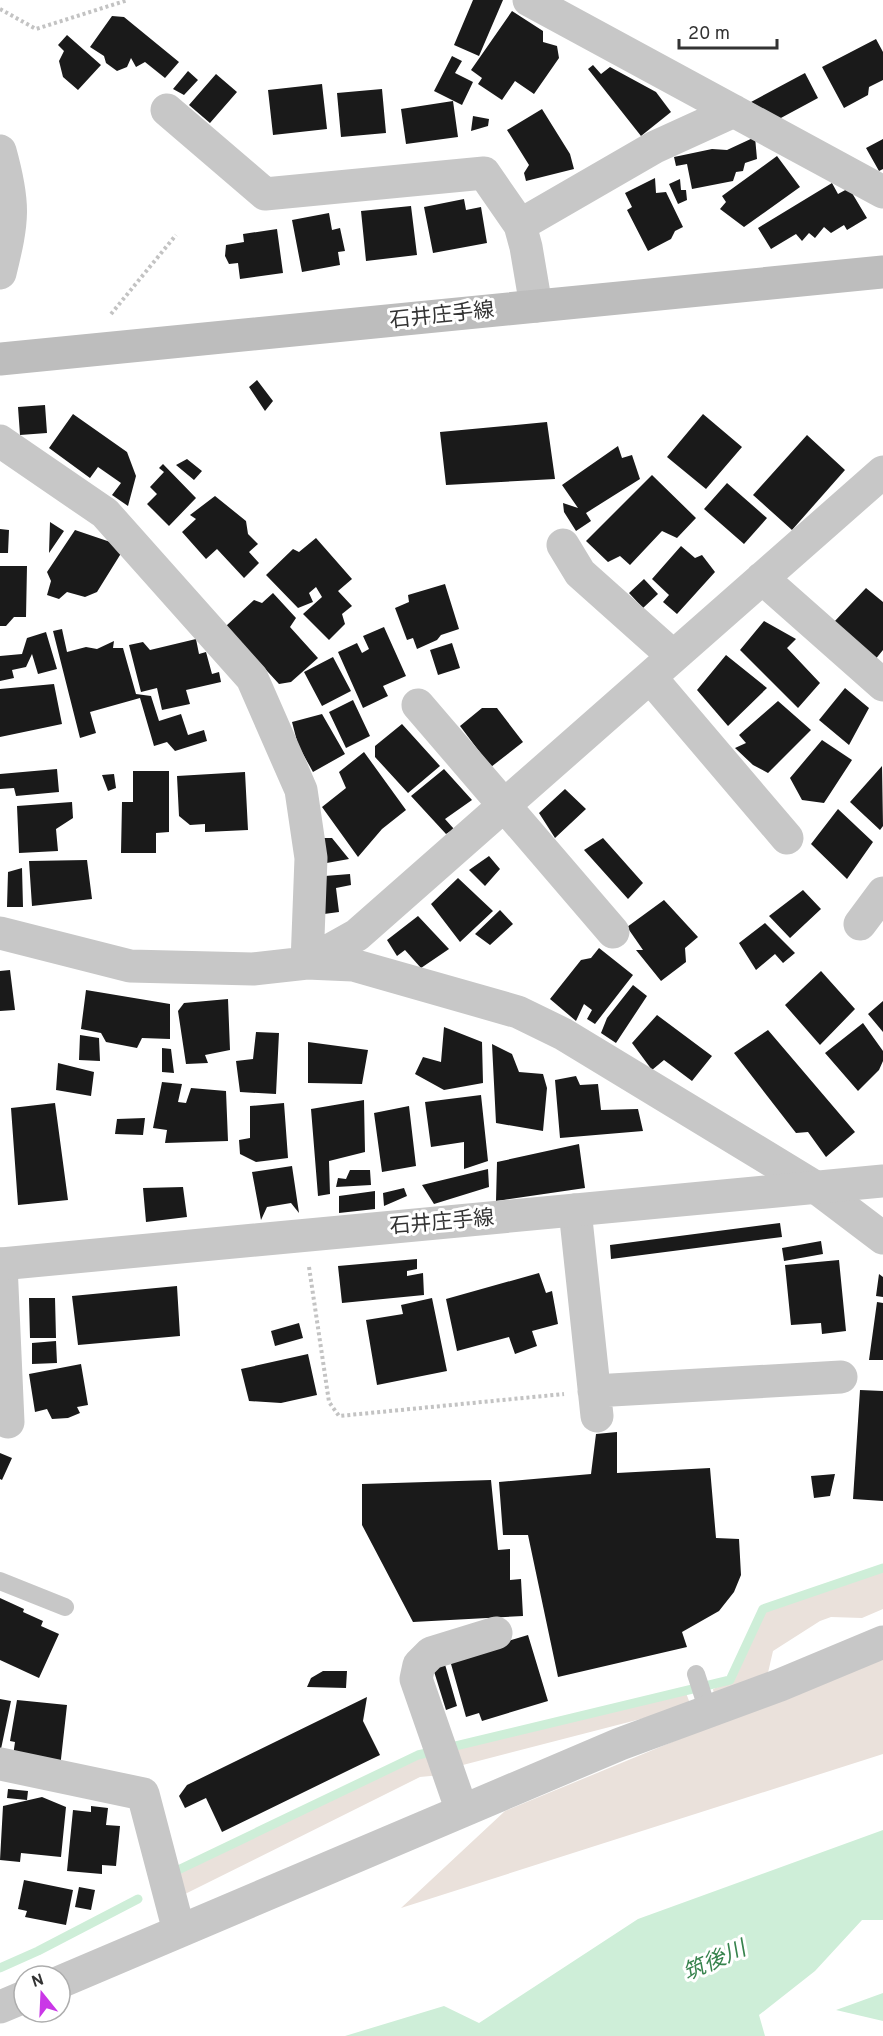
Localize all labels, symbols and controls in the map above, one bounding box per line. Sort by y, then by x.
scale bar [679,12,776,50]
text: 20 m [688,23,730,46]
street label: 石井庄手線 [388,297,496,335]
street label: 石井庄手線 [389,1205,495,1241]
water label: 筑後川 [679,1935,752,1988]
north arrow [12,1964,72,2024]
text: N [29,1970,47,1993]

